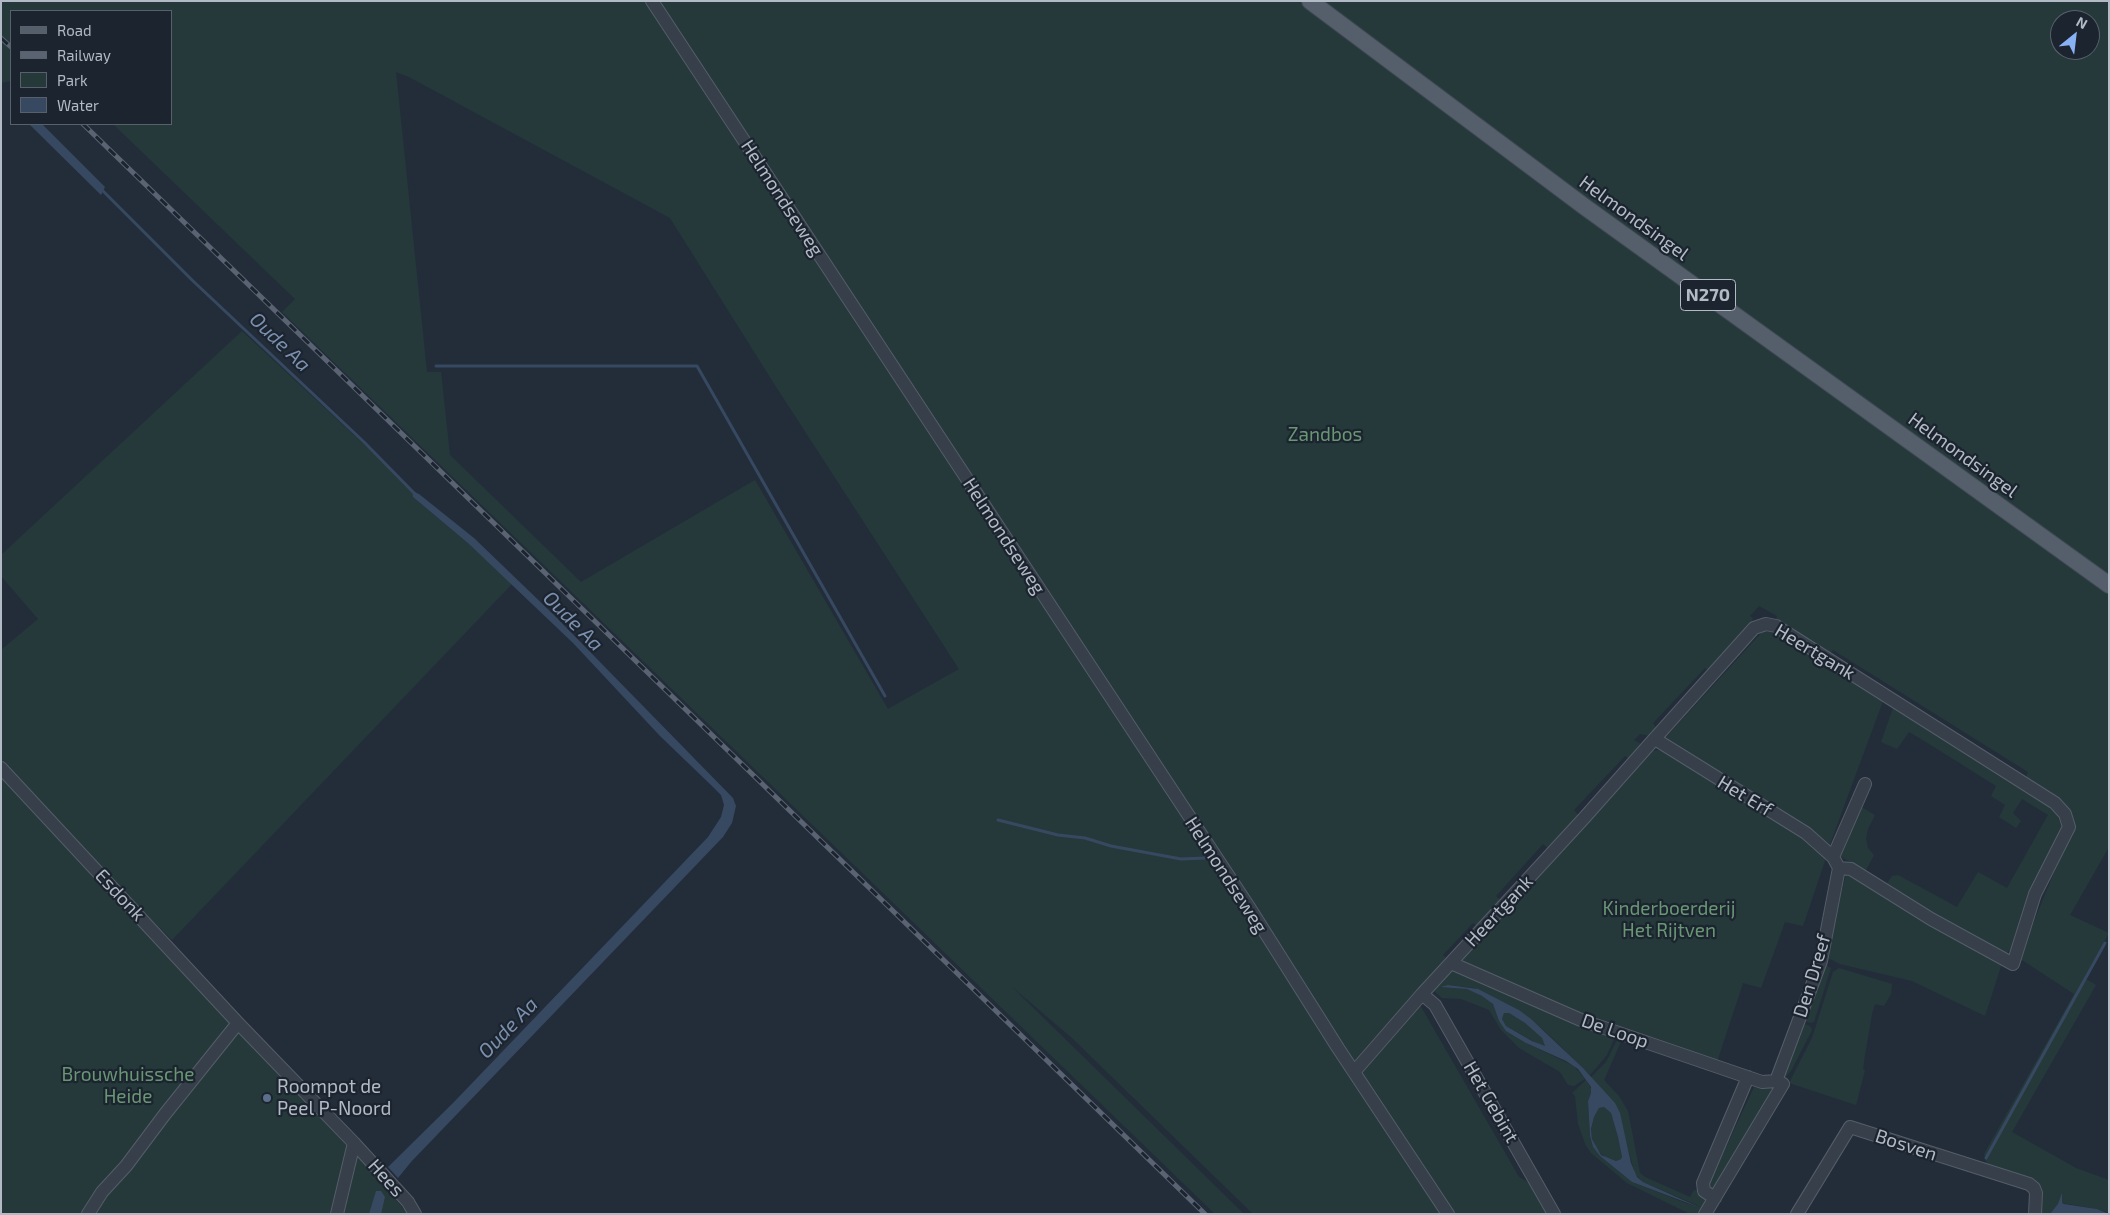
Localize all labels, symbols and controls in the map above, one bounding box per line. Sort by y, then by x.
legend [10,10,172,125]
north arrow [2050,10,2100,60]
text: N [2073,12,2091,32]
text: Road [57,21,92,39]
text: Railway [57,46,111,64]
text: Park [57,71,88,89]
text: Water [57,96,99,114]
street label: Helmondseweg [736,136,828,260]
street label: Helmondsingel [1575,171,1693,265]
road number: N270 [1680,280,1736,310]
water label: Oude Aa [245,307,315,377]
street label: Helmondsingel [1904,408,2022,502]
park label: Zandbos [1288,424,1362,446]
street label: Helmondseweg [958,474,1050,598]
water label: Oude Aa [538,586,608,656]
street label: Heertgank [1771,619,1859,685]
street label: Het Erf [1713,771,1777,821]
street label: Helmondseweg [1180,813,1272,937]
street label: Esdonk [90,864,150,926]
street label: Heertgank [1460,870,1538,952]
park label: Kinderboerderij Het Rijtven [1602,898,1736,942]
street label: Den Dreef [1789,932,1835,1020]
water label: Oude Aa [473,993,543,1063]
street label: De Loop [1578,1009,1652,1053]
street label: Het Gebint [1459,1057,1523,1147]
park label: Brouwhuissche Heide [62,1064,194,1108]
place label: Roompot de Peel P-Noord [277,1076,391,1120]
marker: Roompot de Peel P-Noord [261,1092,273,1104]
street label: Bosven [1872,1124,1940,1166]
street label: Hees [363,1154,409,1202]

